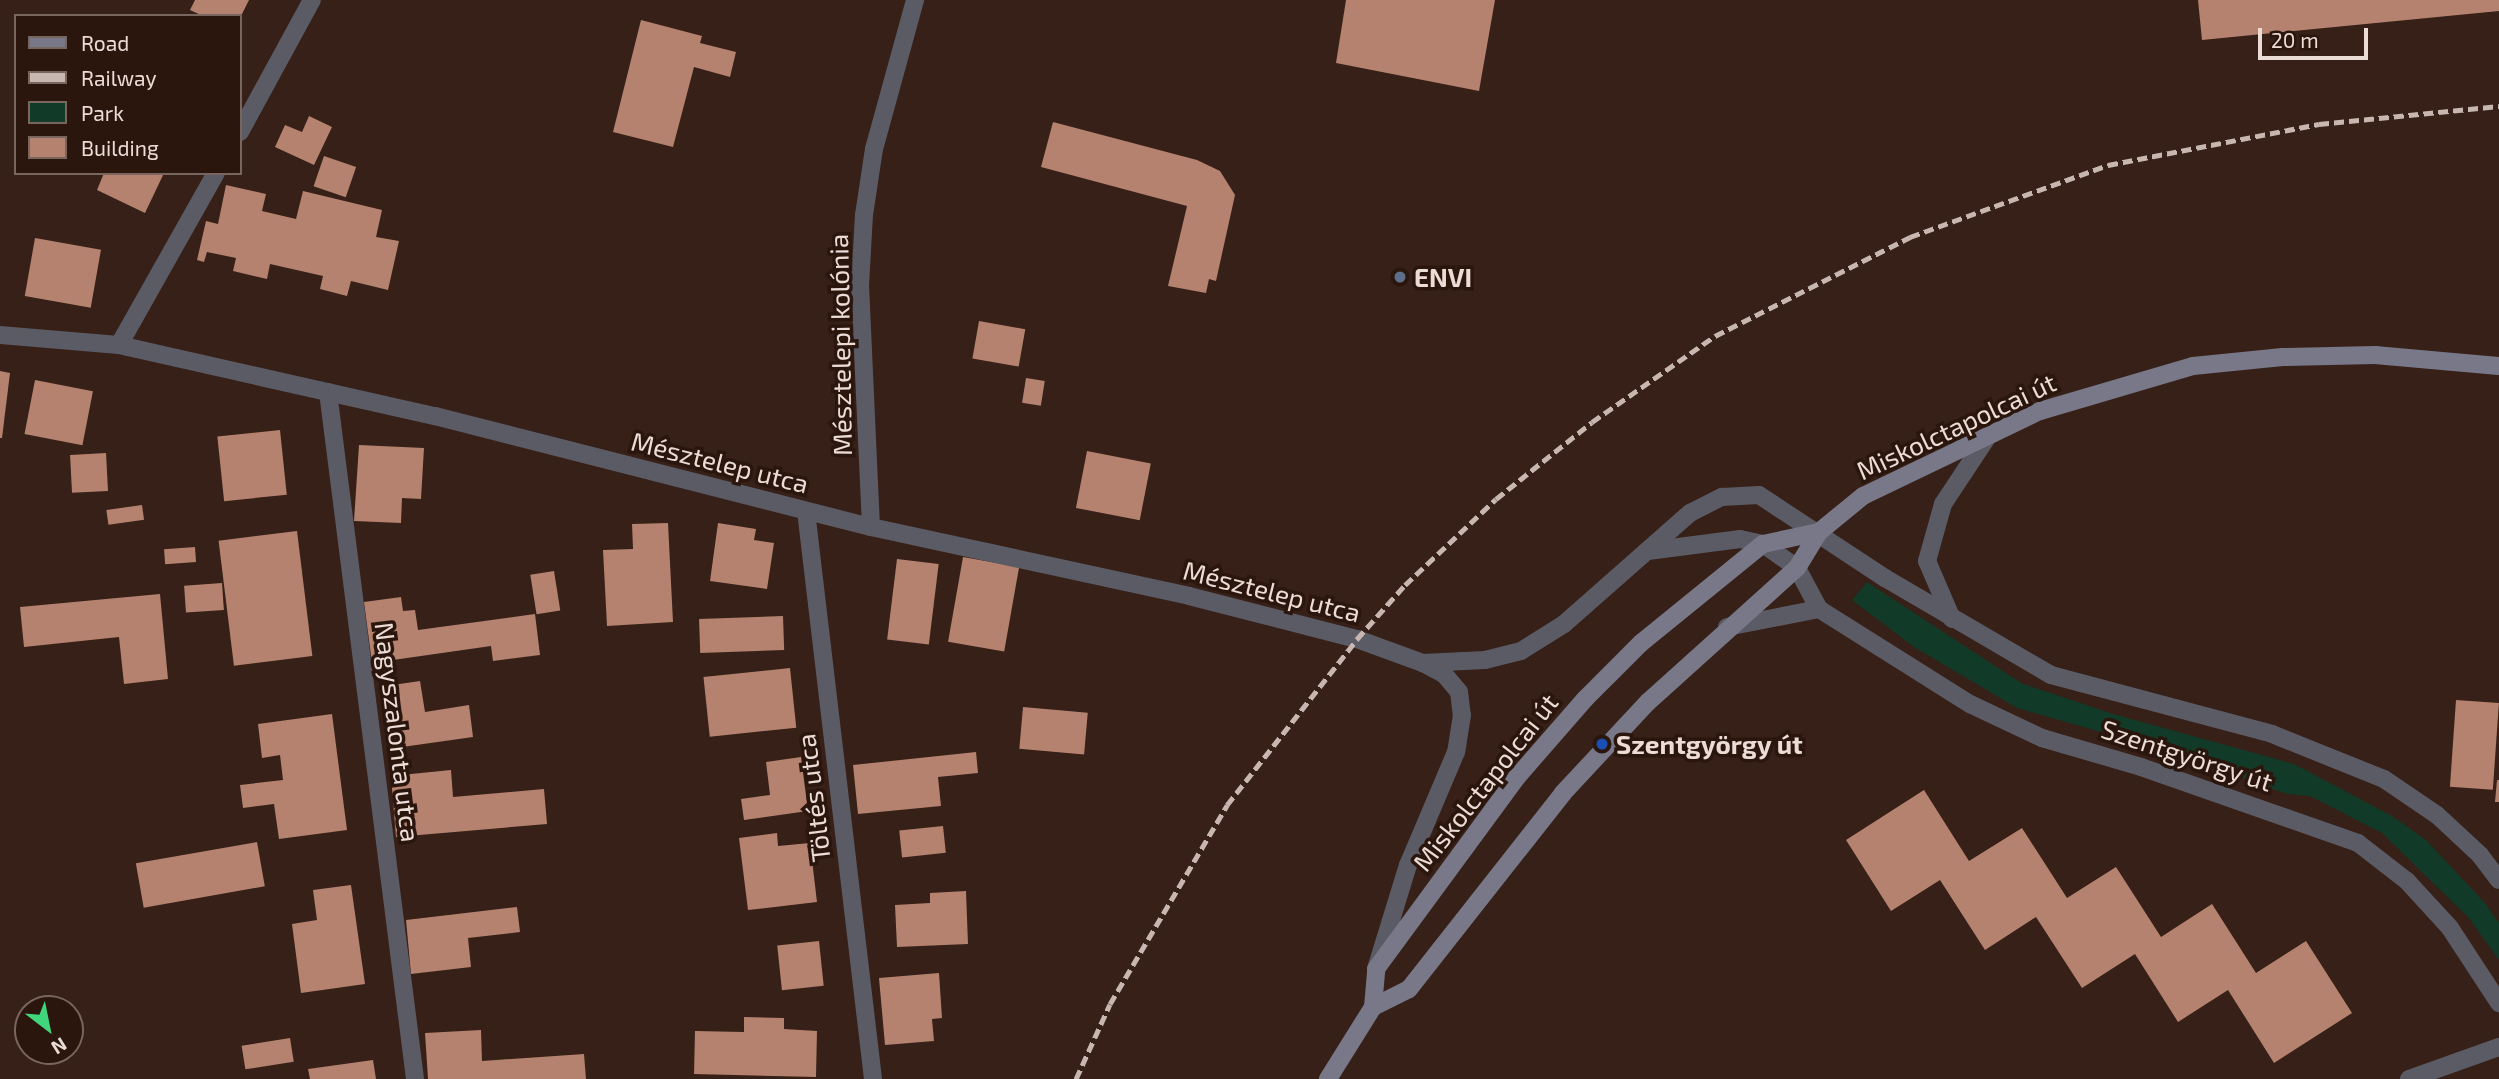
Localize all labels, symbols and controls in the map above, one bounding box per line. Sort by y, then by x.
legend [14,14,242,175]
scale bar [2261,14,2371,58]
text: 20 m [2271,27,2319,52]
text: Road [81,30,129,55]
text: Railway [81,65,157,90]
text: Park [81,100,124,125]
text: Building [81,135,159,160]
street label: Mésztelepi kolónia [822,234,858,456]
place label: ENVI [1414,261,1472,293]
marker: ENVI [1392,269,1408,285]
street label: Miskolctapolcai út [1851,366,2061,486]
street label: Mésztelep utca [628,425,812,499]
street label: Mésztelep utca [1180,554,1364,628]
street label: Nagyszalonta utca [369,620,427,844]
street label: Miskolctapolcai út [1406,687,1564,877]
street label: Szentgyörgy út [2097,713,2277,797]
place label: Szentgyörgy út [1616,728,1803,760]
street label: Töltés utca [790,732,836,864]
marker: Szentgyörgy út [1594,736,1610,752]
north arrow [14,995,84,1065]
text: N [47,1033,71,1060]

